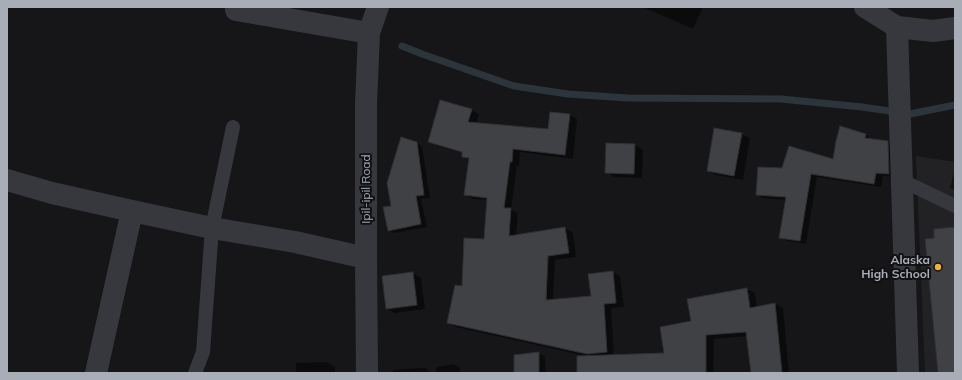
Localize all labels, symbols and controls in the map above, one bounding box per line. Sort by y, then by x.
street label: Ipil-ipil Road [359,154,373,224]
place label: Alaska High School [861,253,930,281]
marker: Alaska High School [933,262,943,272]

